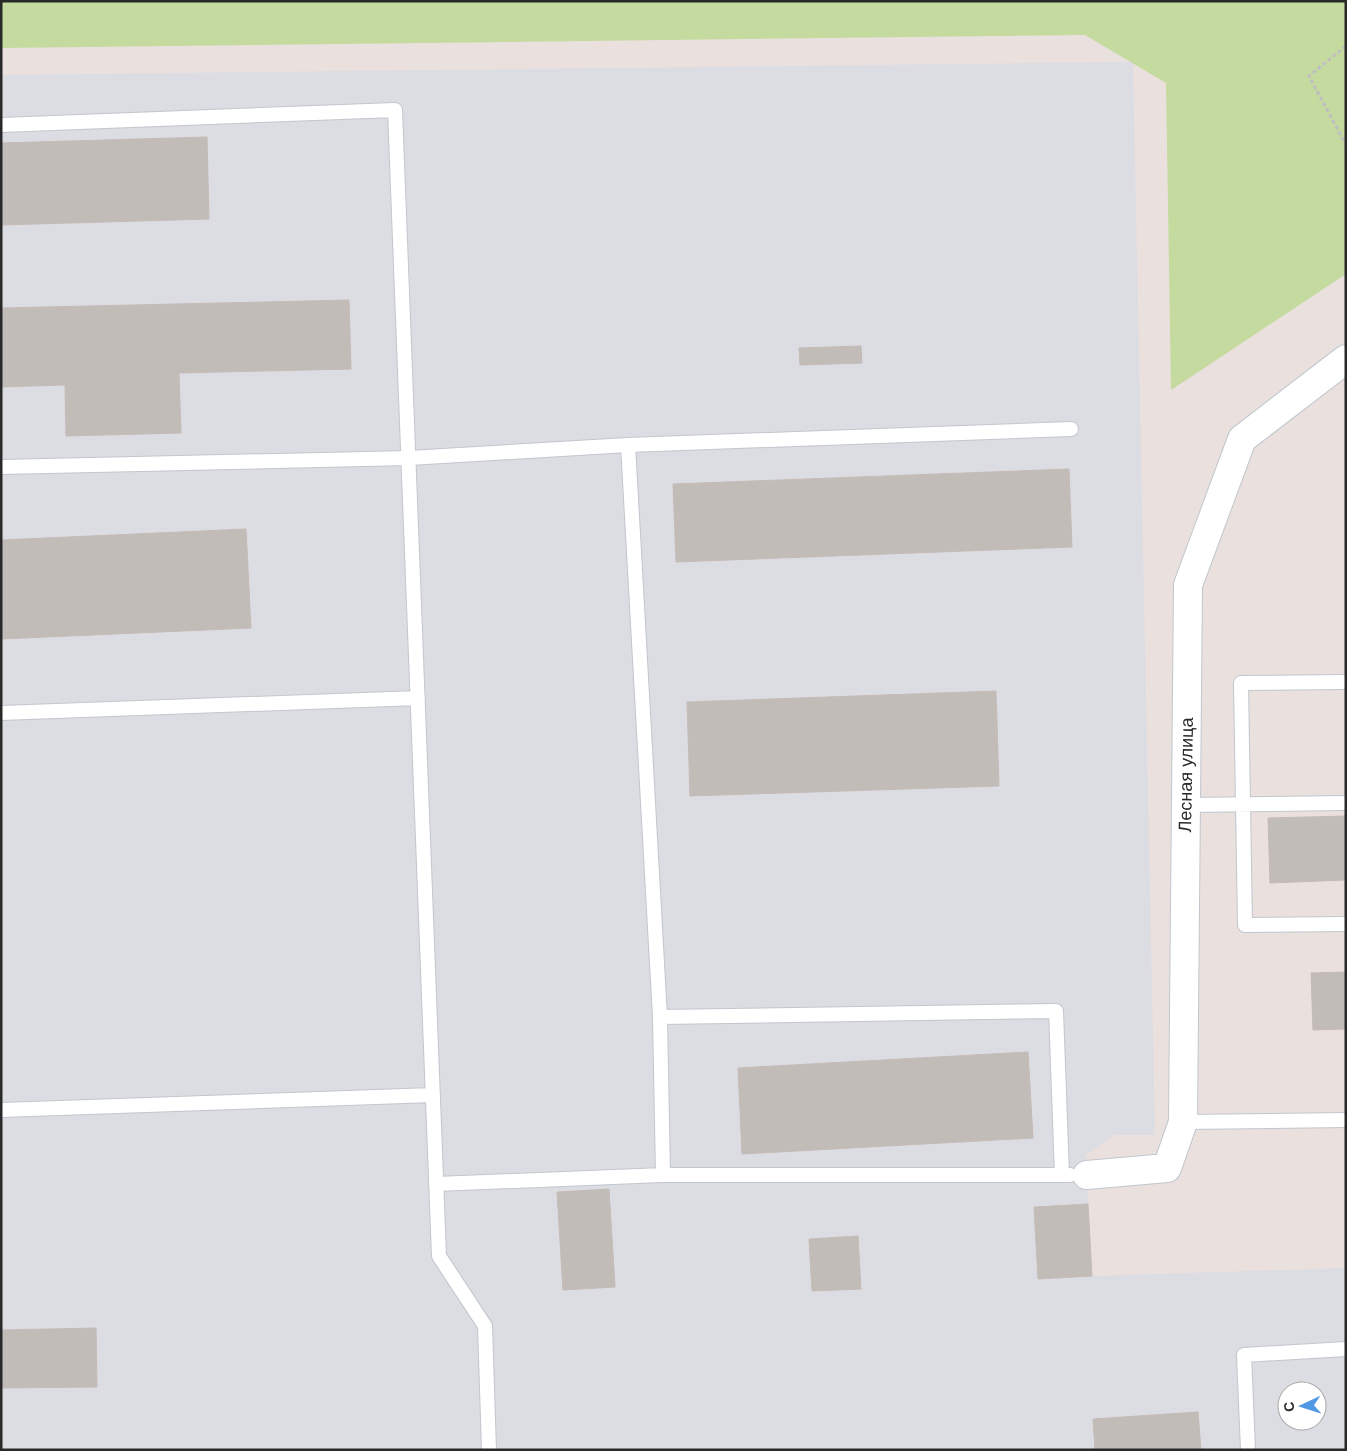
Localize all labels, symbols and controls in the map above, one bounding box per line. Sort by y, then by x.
street label: Лесная улица [1175,716,1197,833]
north arrow [1277,1381,1327,1431]
text: С [1281,1401,1297,1413]

